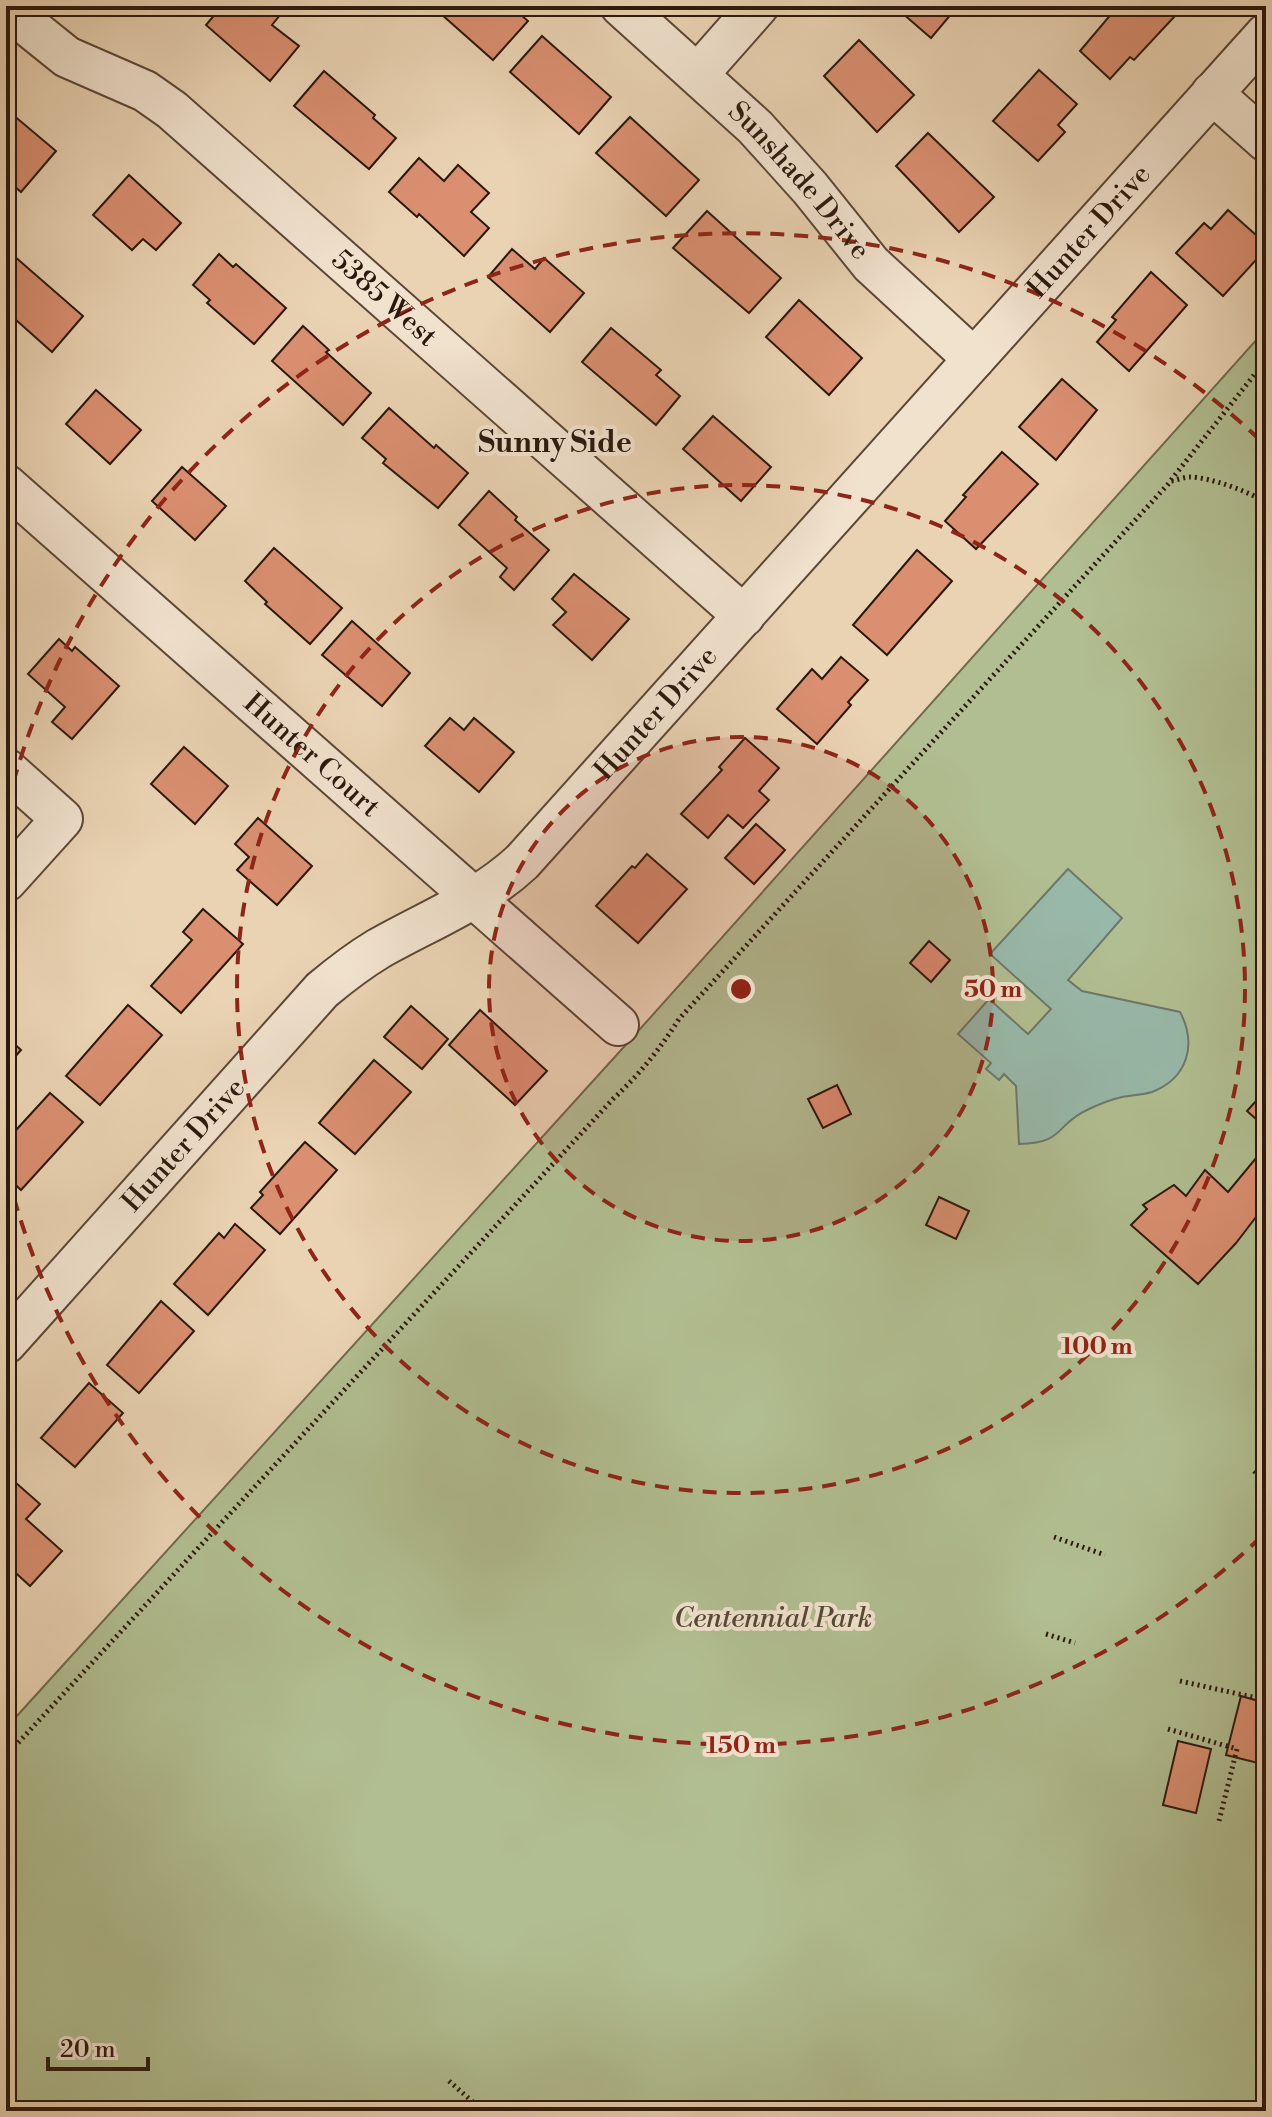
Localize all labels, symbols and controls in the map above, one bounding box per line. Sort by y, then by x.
street label: Sunshade Drive [721,94,878,267]
street label: Hunter Drive [1020,157,1158,305]
street label: 5385 West [324,242,445,354]
district label: Sunny Side [478,424,632,462]
street label: Hunter Drive [586,639,725,787]
street label: Hunter Court [236,685,388,825]
centre of rings [727,975,755,1003]
text: 50 m [964,975,1022,1005]
street label: Hunter Drive [114,1070,253,1219]
text: 100 m [1061,1332,1133,1362]
park label: Centennial Park [674,1601,872,1636]
text: 150 m [706,1731,776,1761]
scale bar [48,2021,148,2071]
text: 20 m [60,2035,116,2065]

